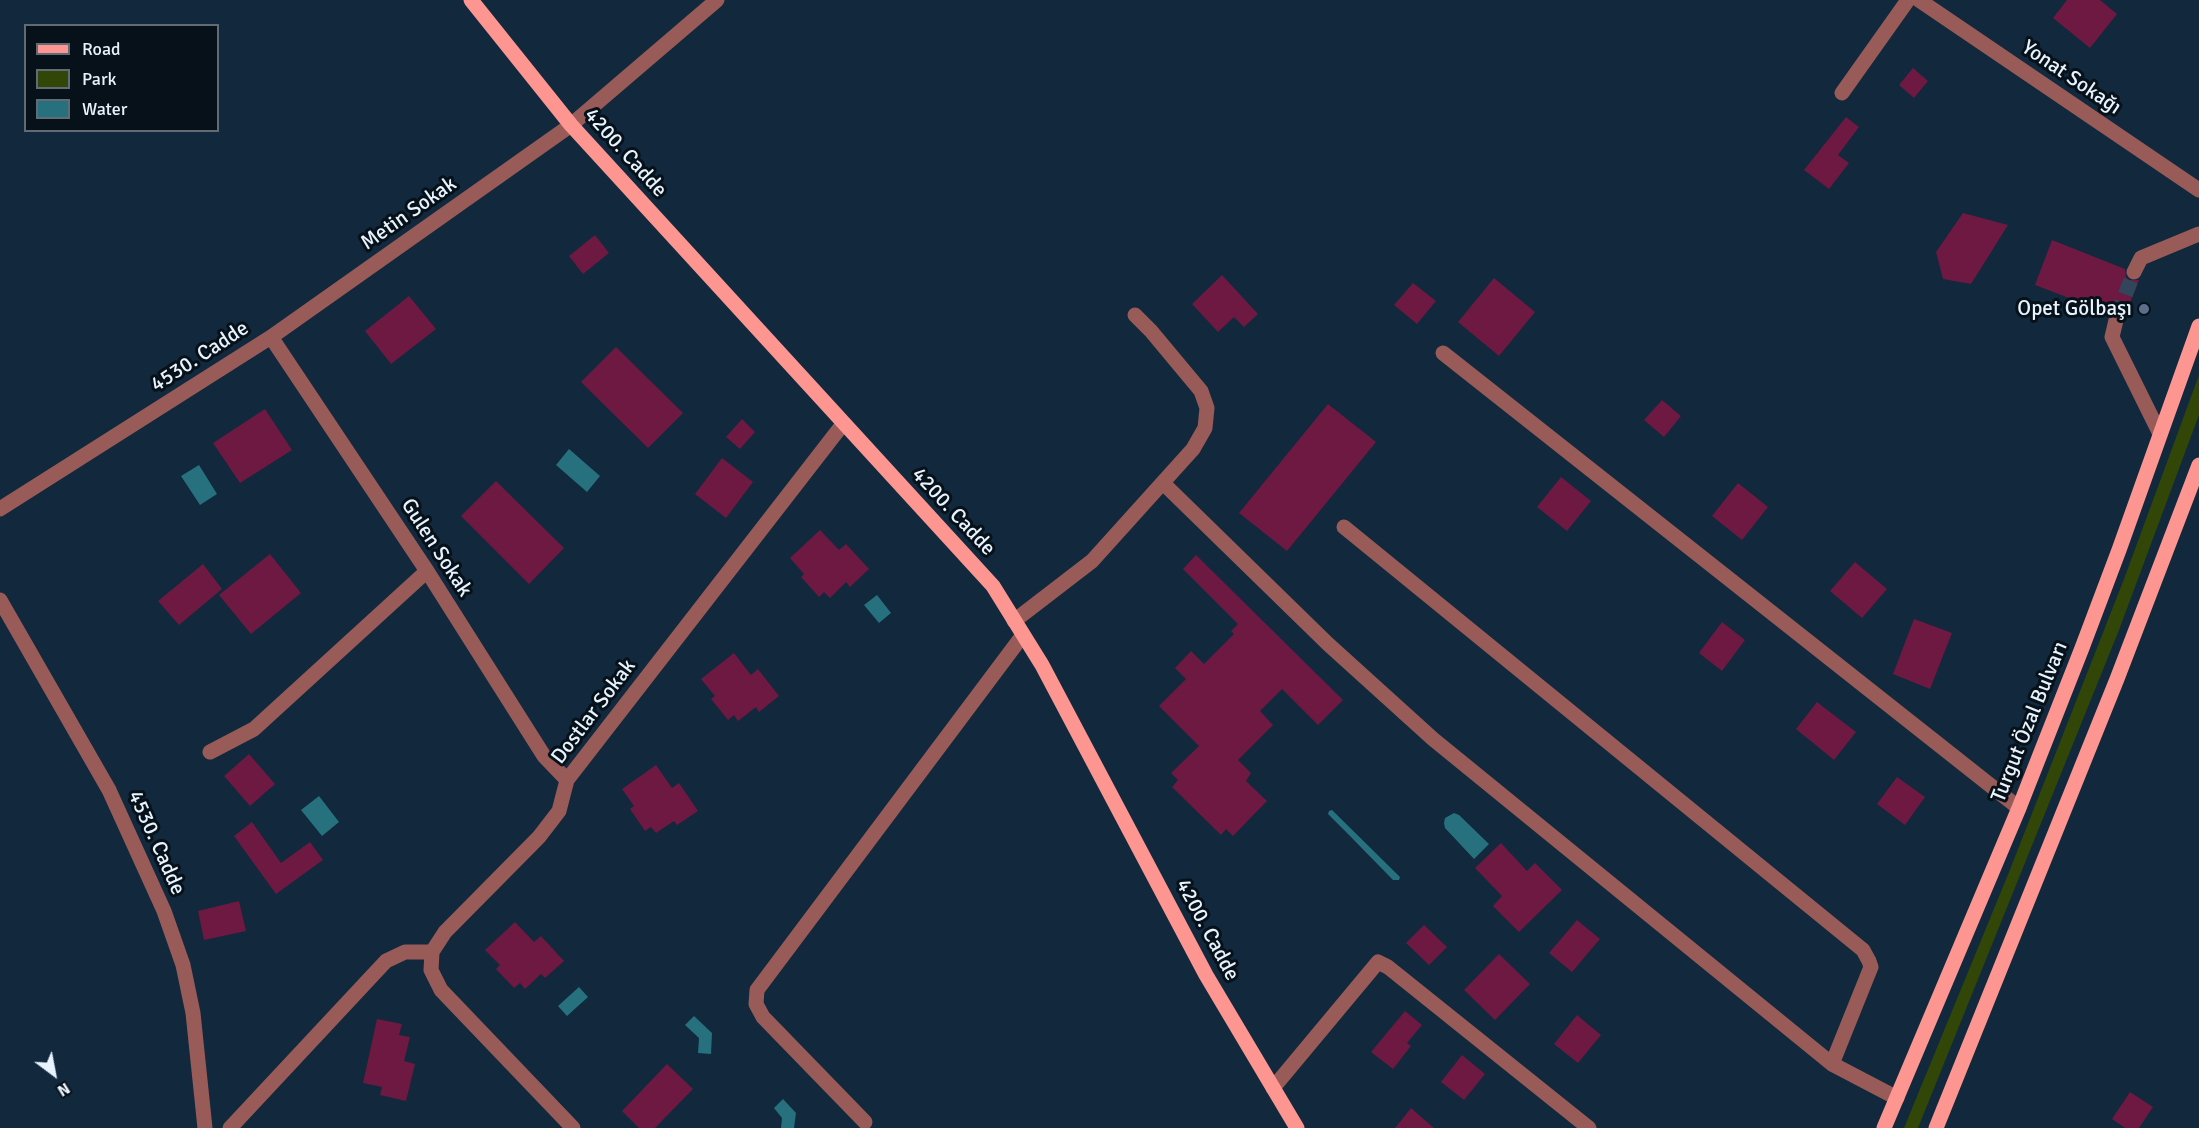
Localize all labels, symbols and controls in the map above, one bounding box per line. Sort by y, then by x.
legend [24,24,219,132]
street label: Yonat Sokağı [2016,36,2126,120]
text: Road [82,38,121,60]
text: Park [82,68,117,90]
text: Water [82,98,127,120]
street label: 4200. Cadde [578,103,672,203]
street label: Metin Sokak [356,172,462,256]
place label: Opet Gölbaşı [2017,296,2132,322]
marker: Opet Gölbaşı [2137,302,2151,316]
street label: 4530. Cadde [146,316,254,398]
street label: 4200. Cadde [906,463,1000,561]
street label: Gulen Sokak [395,494,477,602]
street label: Turgut Özal Bulvarı [1986,638,2074,806]
street label: Dostlar Sokak [546,655,642,769]
street label: 4530. Cadde [122,787,190,899]
street label: 4200. Cadde [1170,875,1244,985]
north arrow [24,1044,84,1104]
text: N [54,1078,74,1101]

